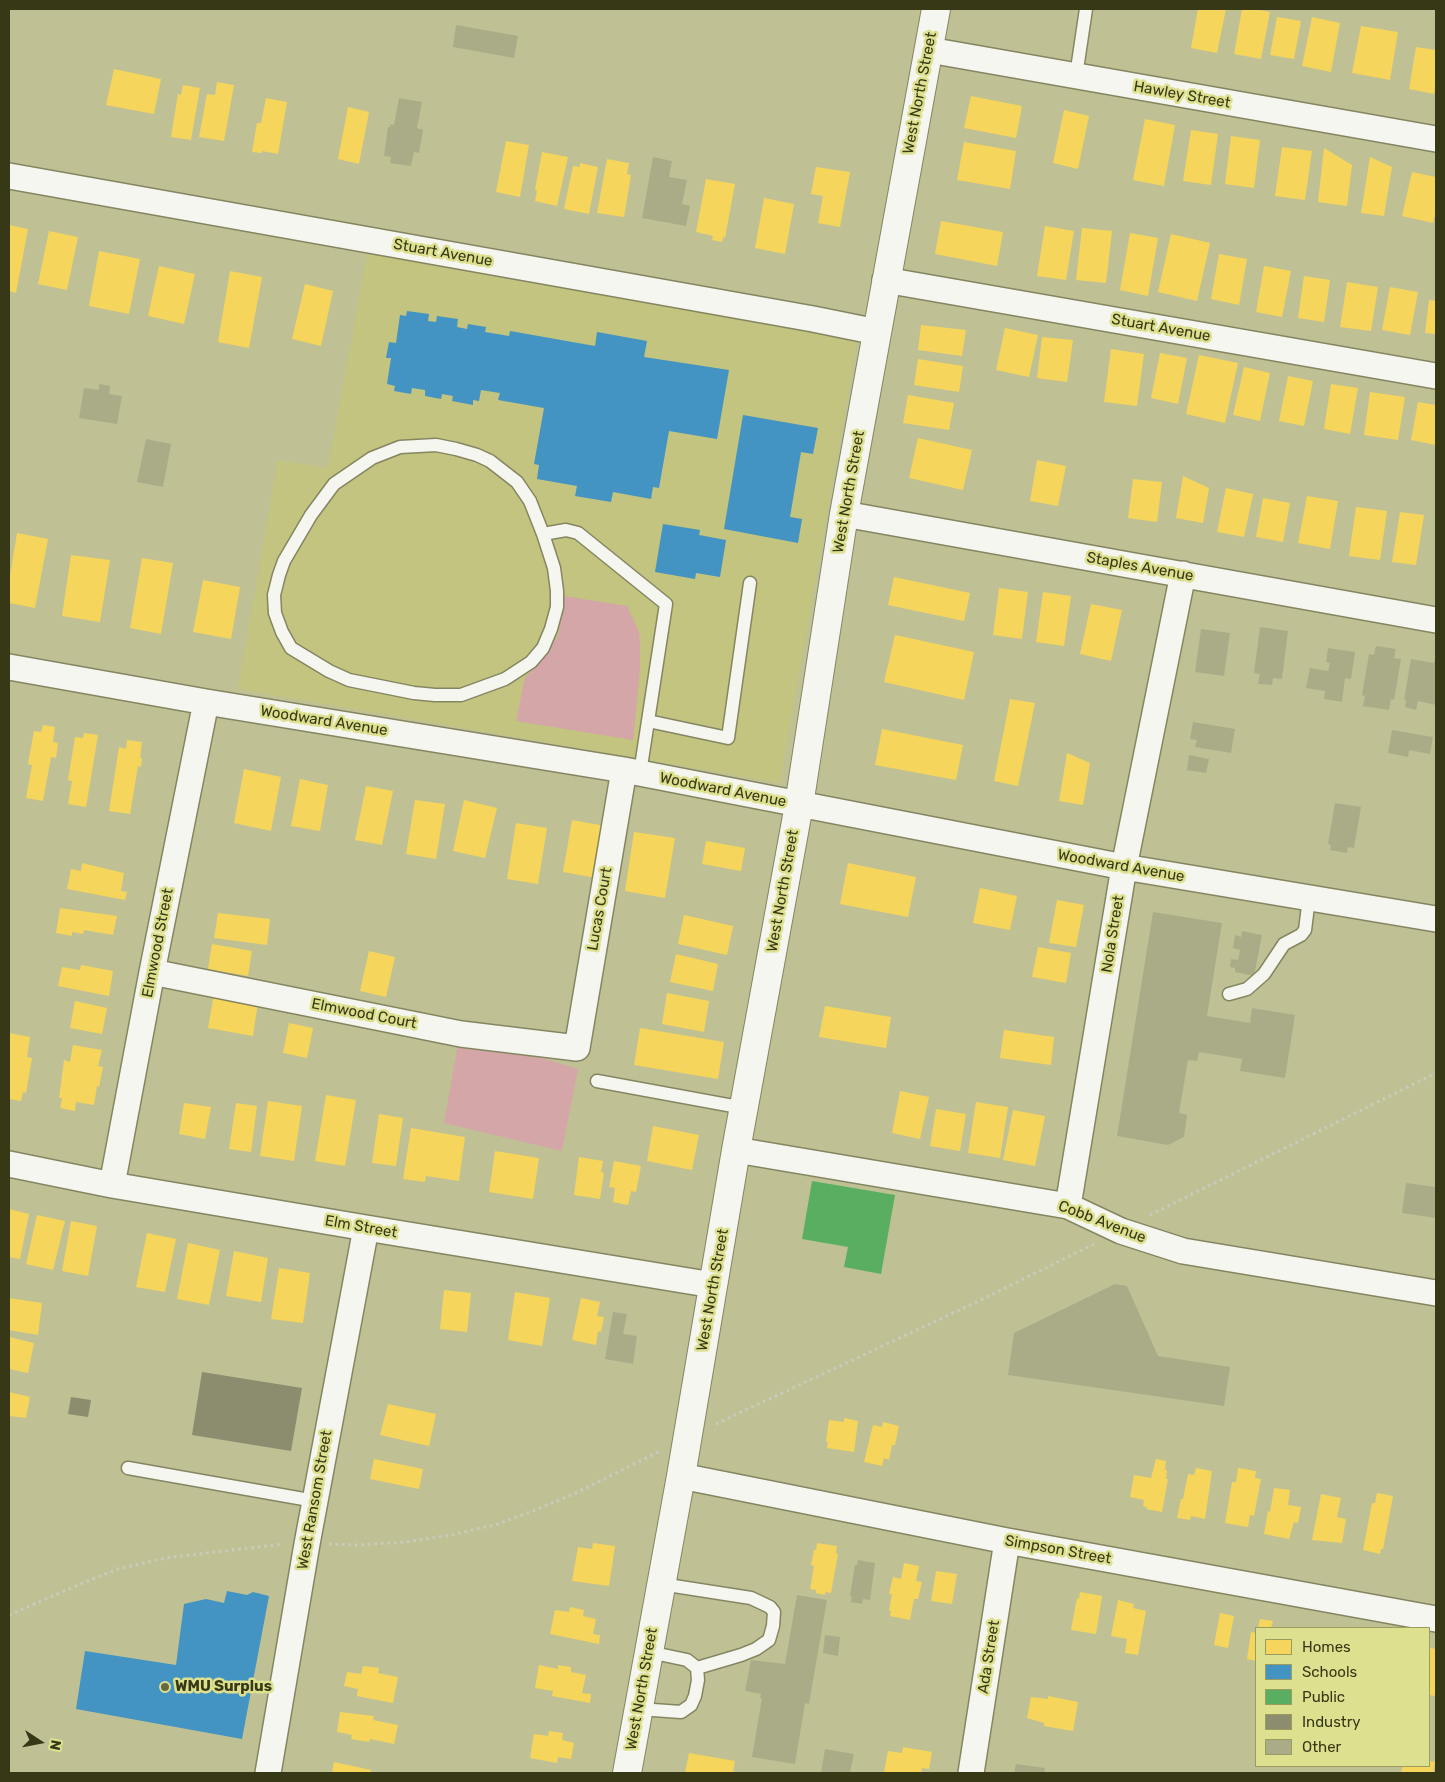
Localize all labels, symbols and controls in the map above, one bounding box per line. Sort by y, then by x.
street label: West North Street [899,30,941,156]
street label: Hawley Street [1132,78,1232,112]
street label: Stuart Avenue [392,235,494,271]
street label: Stuart Avenue [1110,310,1212,346]
street label: West North Street [829,429,869,555]
street label: Staples Avenue [1085,549,1195,585]
street label: Woodward Avenue [259,702,389,740]
street label: Woodward Avenue [658,769,788,811]
street label: West North Street [763,828,803,954]
street label: Woodward Avenue [1056,846,1186,886]
street label: Lucas Court [584,866,616,952]
street label: Elmwood Street [139,887,177,999]
street label: Nola Street [1098,894,1128,974]
street label: Elmwood Court [310,995,418,1033]
street label: Cobb Avenue [1056,1197,1148,1247]
street label: Elm Street [323,1212,399,1242]
street label: West North Street [693,1227,733,1353]
street label: West Ransom Street [294,1429,336,1571]
street label: Simpson Street [1003,1532,1113,1568]
street label: Ada Street [974,1619,1004,1695]
street label: West North Street [622,1626,662,1752]
legend [1255,1627,1430,1767]
text: Homes [1302,1638,1351,1656]
text: Schools [1302,1663,1357,1681]
place label: WMU Surplus [175,1678,272,1696]
marker: WMU Surplus [159,1681,171,1693]
text: Public [1302,1688,1345,1706]
text: Industry [1302,1713,1361,1731]
north arrow [15,1717,65,1767]
text: N [46,1738,65,1752]
text: Other [1302,1738,1341,1756]

